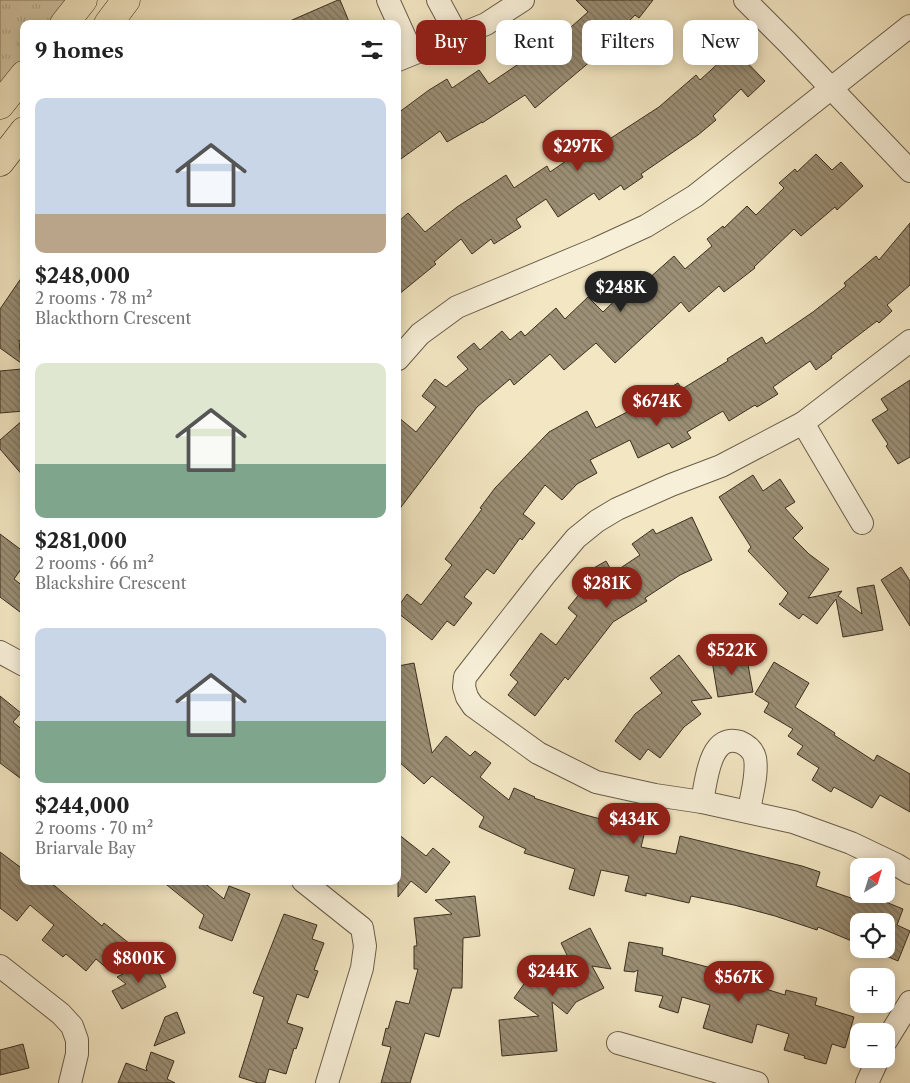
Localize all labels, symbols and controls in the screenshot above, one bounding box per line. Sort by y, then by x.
chip: Buy [416,20,486,65]
chip: Rent [496,20,572,65]
chip: Filters [582,20,673,65]
chip: New [683,20,758,65]
icon: filters [358,36,386,64]
text: 9 homes [35,38,124,63]
icon: home [166,130,256,220]
pin: $297K [543,130,613,172]
text: $297K [553,136,603,156]
text: $248,000 [35,263,130,288]
pin: $248K [586,270,656,313]
text: $248K [596,277,646,297]
text: 2 rooms · 78 m² [35,288,153,308]
text: Blackthorn Crescent [35,308,191,328]
pin: $674K [622,384,692,427]
text: $674K [633,391,681,411]
icon: home [166,395,256,485]
text: $281,000 [35,528,127,553]
text: 2 rooms · 66 m² [35,553,154,573]
pin: $281K [572,566,642,609]
text: Blackshire Crescent [35,573,186,593]
text: $281K [583,573,631,593]
pin: $522K [697,634,767,676]
text: $522K [707,640,757,660]
icon: home [166,660,256,750]
text: $244,000 [35,793,130,818]
pin: $434K [599,802,669,845]
text: $434K [609,809,659,829]
text: 2 rooms · 70 m² [35,818,153,838]
text: Briarvale Bay [35,838,136,858]
north arrow [850,858,895,902]
map controls [850,858,895,1068]
button: locate [850,913,895,958]
pin: $800K [104,942,174,984]
text: $800K [113,948,165,968]
pin: $244K [518,954,588,997]
pin: $567K [704,960,774,1003]
text: $244K [528,961,578,981]
text: $567K [715,967,763,987]
button: + [850,968,895,1013]
button: − [850,1023,895,1068]

